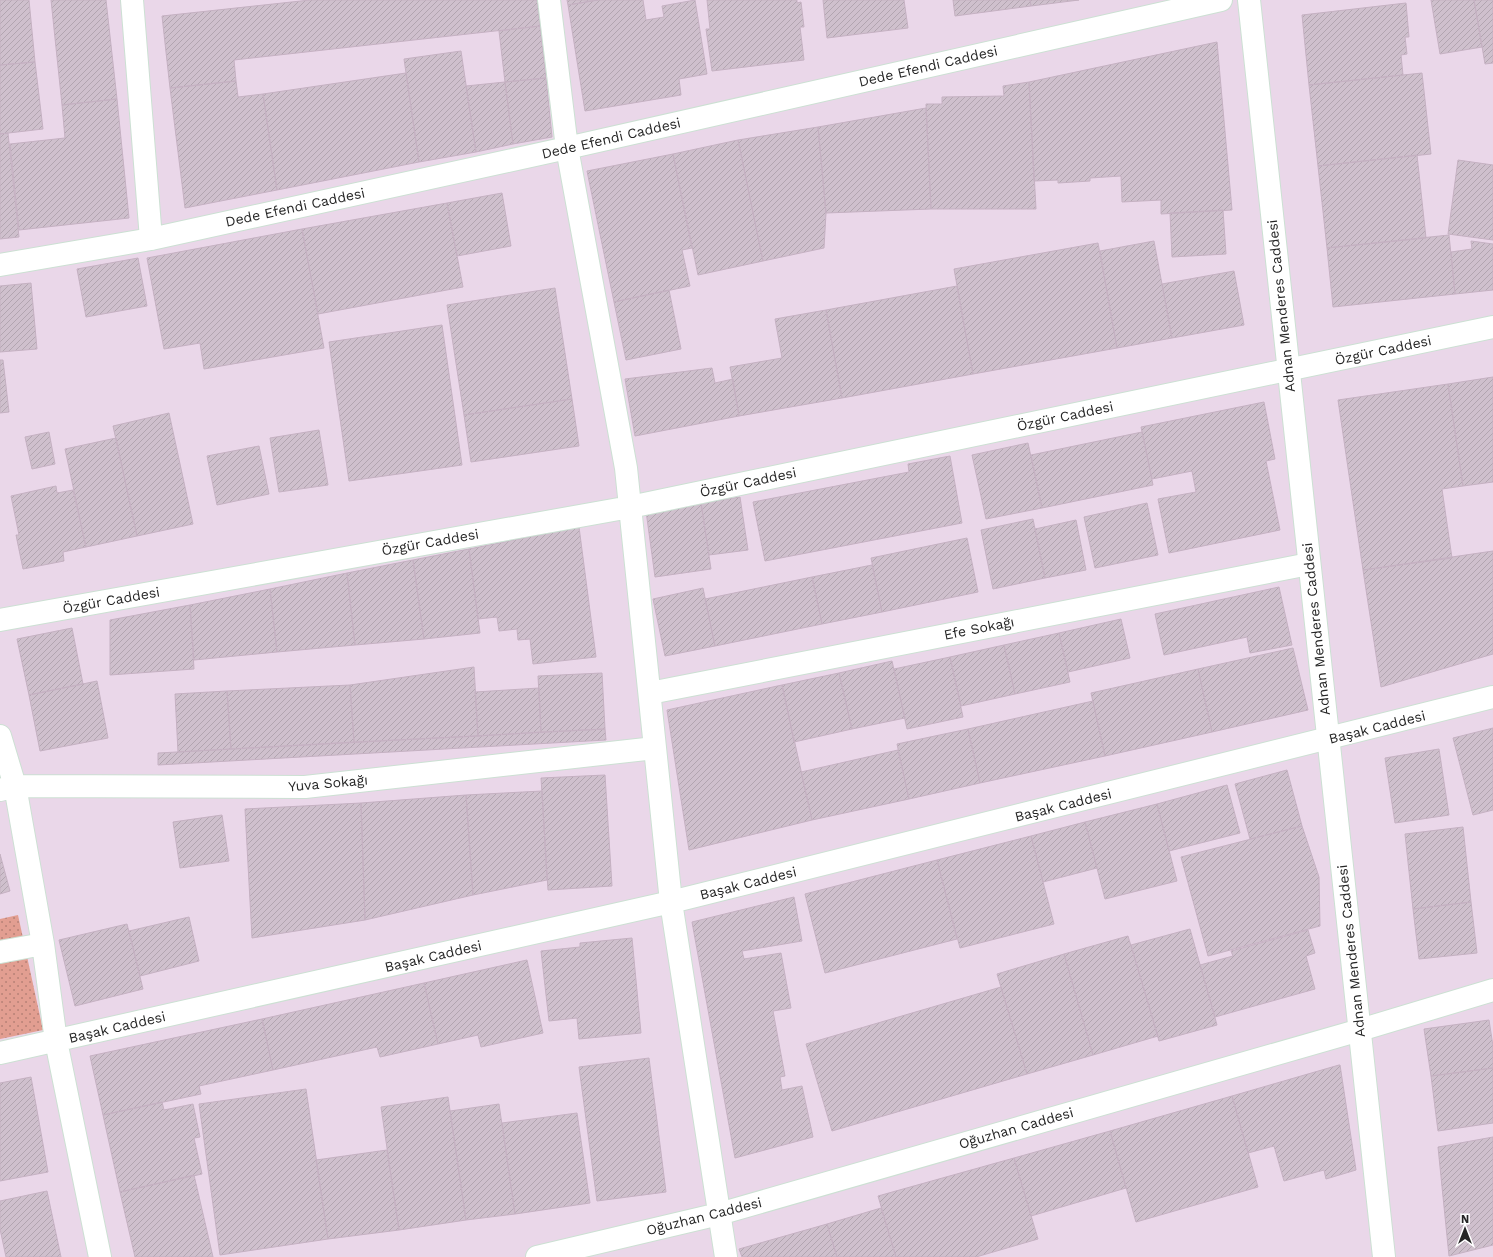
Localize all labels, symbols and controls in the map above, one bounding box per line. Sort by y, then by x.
street label: Dede Efendi Caddesi [857,42,999,90]
street label: Dede Efendi Caddesi [540,114,682,162]
street label: Dede Efendi Caddesi [224,184,366,230]
street label: Adnan Menderes Caddesi [1264,219,1298,393]
street label: Özgür Caddesi [1333,332,1433,368]
street label: Özgür Caddesi [1015,398,1115,434]
street label: Özgür Caddesi [698,464,798,500]
street label: Özgür Caddesi [380,526,480,558]
street label: Adnan Menderes Caddesi [1299,542,1333,716]
street label: Özgür Caddesi [61,584,161,616]
street label: Efe Sokağı [943,613,1015,643]
street label: Başak Caddesi [1327,707,1427,747]
street label: Yuva Sokağı [288,772,368,794]
street label: Başak Caddesi [1013,785,1113,825]
street label: Başak Caddesi [698,863,798,903]
street label: Adnan Menderes Caddesi [1334,864,1368,1038]
street label: Başak Caddesi [383,937,483,975]
street label: Başak Caddesi [67,1008,167,1046]
street label: Oğuzhan Caddesi [957,1104,1075,1152]
street label: Oğuzhan Caddesi [645,1194,763,1238]
north arrow [1445,1209,1485,1249]
text: N [1461,1213,1469,1226]

